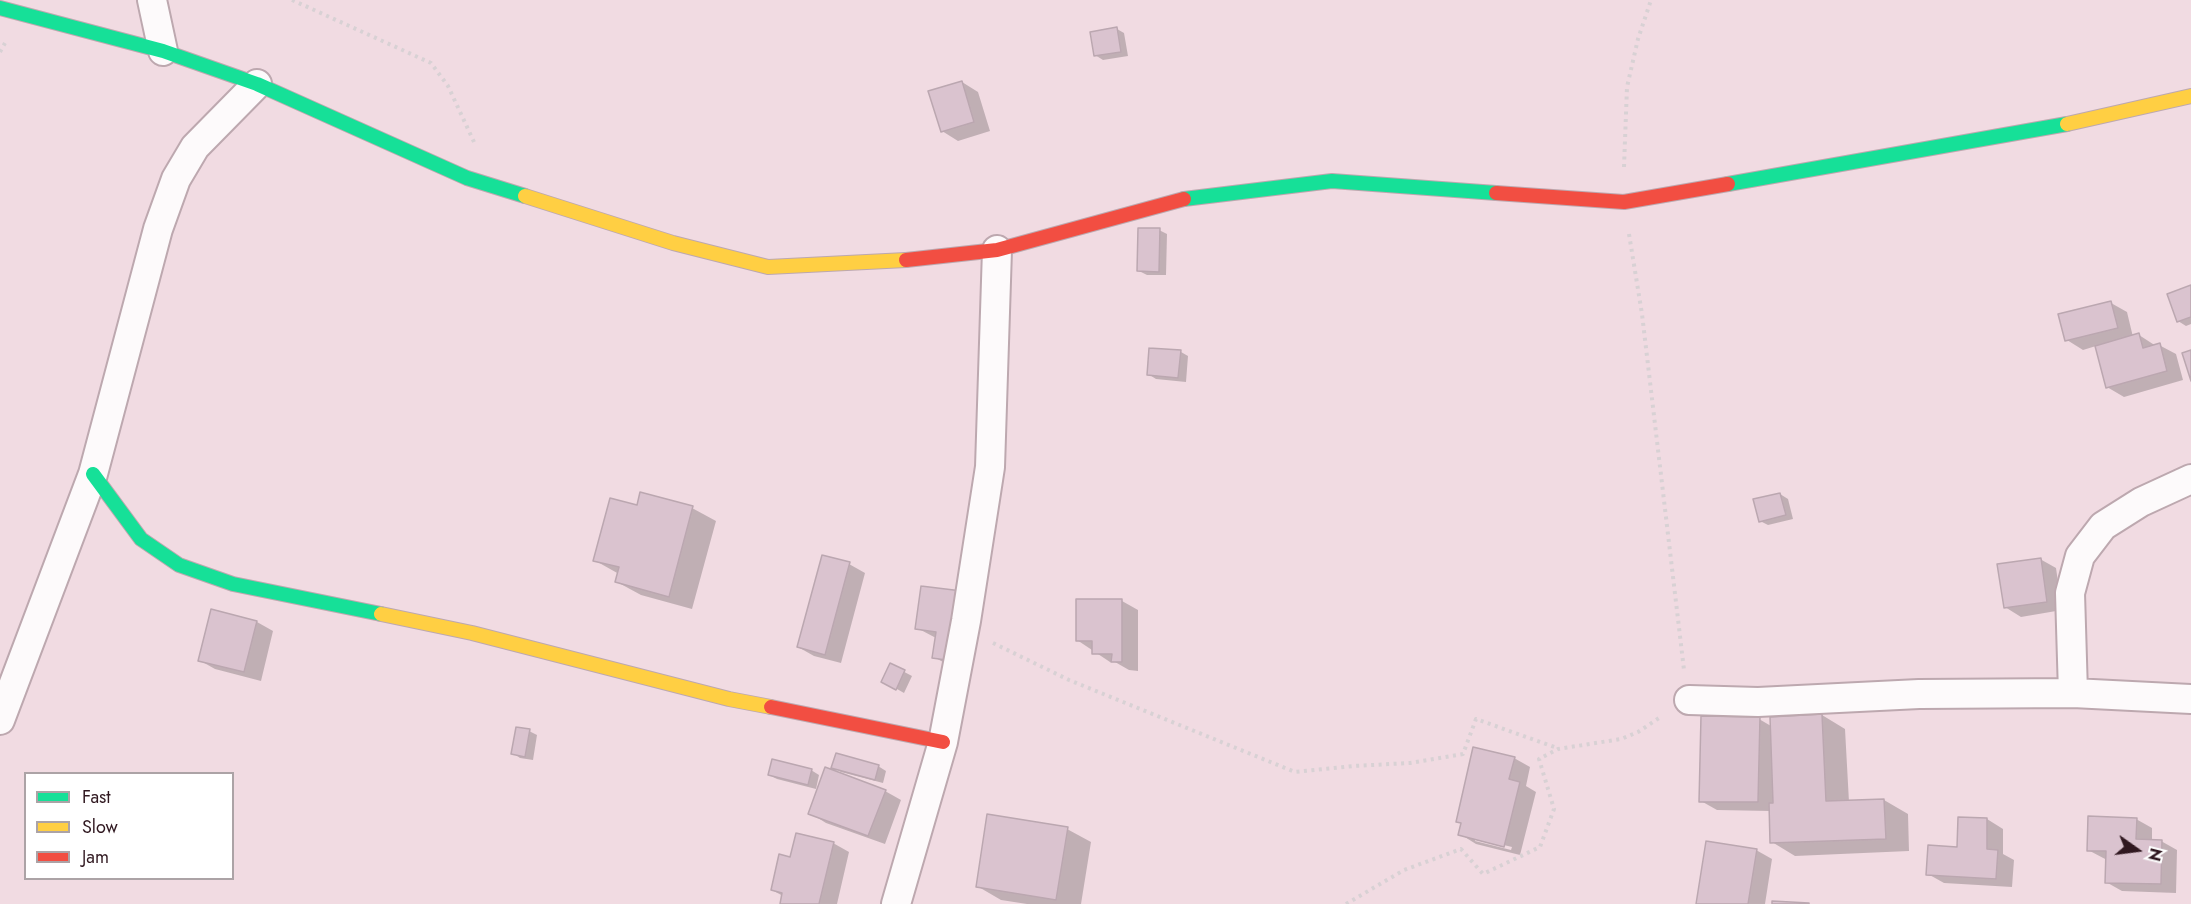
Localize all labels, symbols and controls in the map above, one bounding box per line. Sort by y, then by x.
legend [24,772,234,880]
text: Fast [82,784,111,810]
text: Slow [82,814,118,840]
north arrow [2107,820,2167,880]
text: Jam [82,844,109,870]
text: N [2142,846,2168,863]

